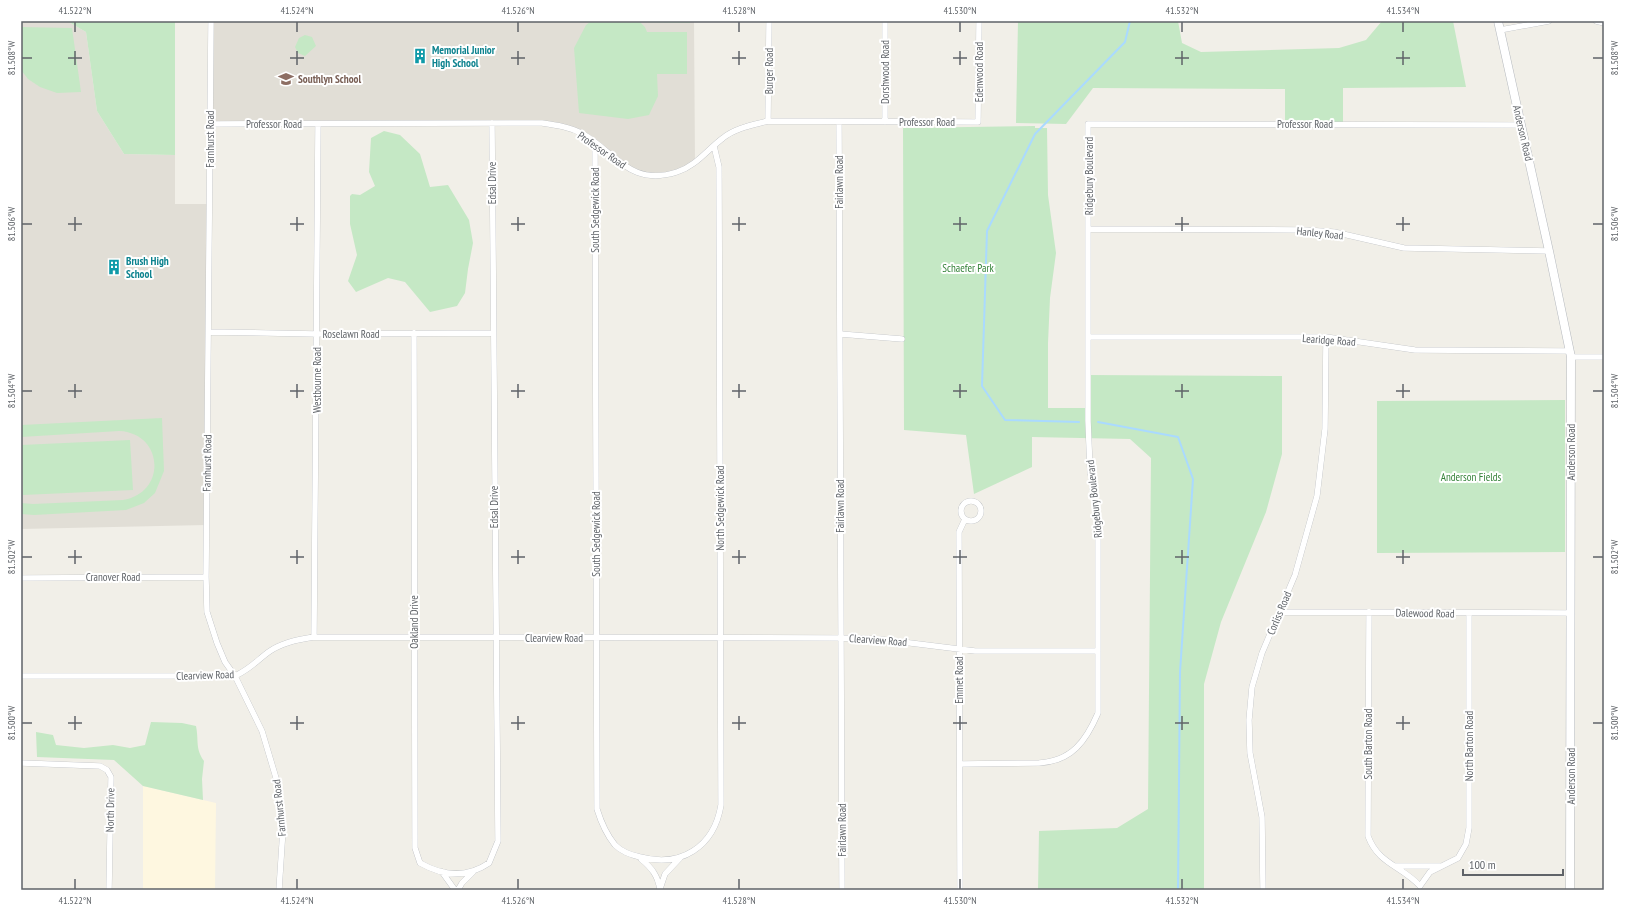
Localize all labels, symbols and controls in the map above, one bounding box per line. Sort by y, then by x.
text: 41.522°N [58,4,92,17]
text: 41.524°N [280,4,314,17]
text: 41.526°N [501,4,535,17]
text: 41.528°N [722,4,756,17]
text: 41.530°N [943,4,977,17]
text: 41.532°N [1165,4,1199,17]
text: 41.534°N [1386,4,1420,17]
street label: Dorshwood Road [878,40,892,104]
text: 81.508°W [5,41,18,75]
street label: Edenwood Road [972,41,986,102]
text: 81.508°W [1608,41,1621,75]
place label: Memorial Junior High School [432,43,496,70]
building icon: Memorial Junior High School [411,47,429,65]
street label: Burger Road [762,48,776,94]
school or university icon: Southlyn School [277,70,295,88]
place label: Southlyn School [298,72,361,86]
street label: Anderson Road [1510,104,1536,162]
street label: Farnhurst Road [203,110,217,168]
street label: Professor Road [899,115,955,129]
street label: Professor Road [246,117,302,131]
street label: Professor Road [1277,117,1333,131]
street label: Professor Road [575,128,629,172]
street label: Ridgebury Boulevard [1082,137,1096,215]
street label: Fairlawn Road [832,155,846,209]
street label: Edsal Drive [485,161,499,204]
street label: South Sedgewick Road [588,167,602,253]
text: 81.506°W [5,207,18,241]
text: 81.506°W [1608,207,1621,241]
street label: Hanley Road [1296,224,1344,242]
place label: Brush High School [126,254,169,281]
building icon: Brush High School [105,258,123,276]
park label: Schaefer Park [942,261,994,275]
street label: Roselawn Road [322,327,380,341]
street label: Learidge Road [1302,331,1356,349]
street label: Westbourne Road [310,347,324,413]
text: 81.504°W [5,374,18,408]
text: 81.504°W [1608,374,1621,408]
street label: Anderson Road [1564,423,1578,480]
street label: Farnhurst Road [200,434,215,492]
street label: Ridgebury Boulevard [1083,459,1105,539]
street label: North Sedgewick Road [713,465,727,551]
park label: Anderson Fields [1441,470,1502,484]
street label: Fairlawn Road [833,479,847,533]
street label: Edsal Drive [487,485,501,528]
street label: South Sedgewick Road [589,491,603,577]
text: 81.502°W [5,540,18,574]
text: 81.502°W [1608,540,1621,574]
street label: Cranover Road [86,570,141,584]
street label: Corliss Road [1264,589,1295,637]
street label: Oakland Drive [407,595,421,649]
street label: Dalewood Road [1395,605,1455,621]
street label: Clearview Road [525,631,583,645]
street label: Clearview Road [849,631,908,649]
street label: Emmet Road [952,656,966,704]
street label: Clearview Road [176,667,234,683]
text: 81.500°W [5,706,18,740]
text: 81.500°W [1608,706,1621,740]
street label: South Barton Road [1361,708,1375,779]
street label: North Barton Road [1462,710,1476,781]
street label: Anderson Road [1564,747,1578,804]
street label: Farnhurst Road [269,779,289,837]
street label: North Drive [103,787,117,832]
street label: Fairlawn Road [835,803,849,857]
scale bar [1463,851,1563,877]
text: 100 m [1469,857,1496,872]
text: 41.522°N [58,894,92,907]
text: 41.524°N [280,894,314,907]
text: 41.526°N [501,894,535,907]
text: 41.528°N [722,894,756,907]
text: 41.530°N [943,894,977,907]
text: 41.532°N [1165,894,1199,907]
text: 41.534°N [1386,894,1420,907]

